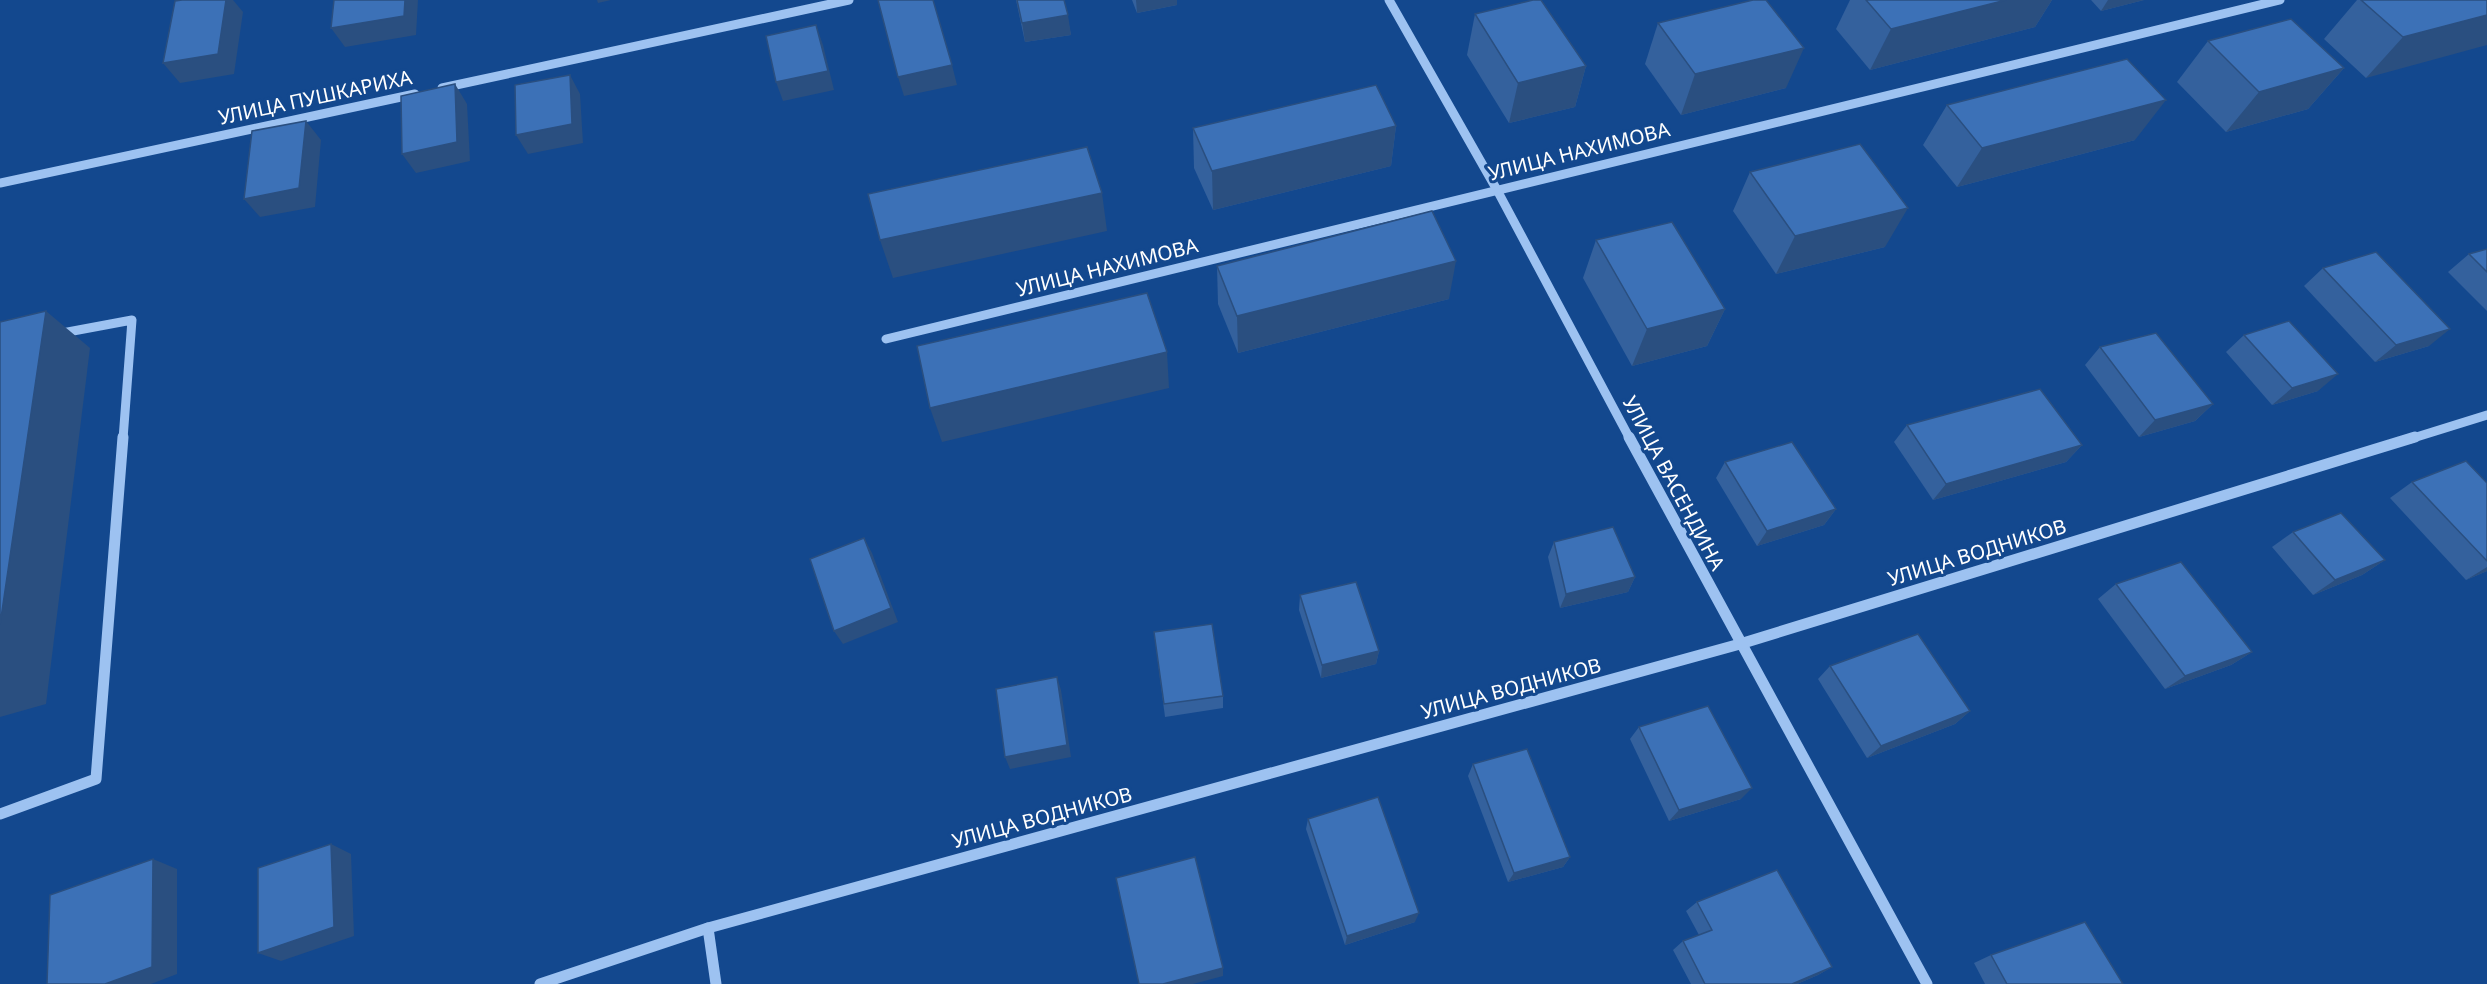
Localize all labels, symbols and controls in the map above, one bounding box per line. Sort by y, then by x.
street label: УЛИЦА ПУШКАРИХА [216,63,414,131]
street label: УЛИЦА НАХИМОВА [1486,115,1673,187]
street label: УЛИЦА НАХИМОВА [1014,231,1201,303]
street label: УЛИЦА ВАСЕНДИНА [1617,391,1732,575]
street label: УЛИЦА ВОДНИКОВ [1884,512,2070,592]
street label: УЛИЦА ВОДНИКОВ [1418,651,1604,725]
street label: УЛИЦА ВОДНИКОВ [949,780,1135,854]

